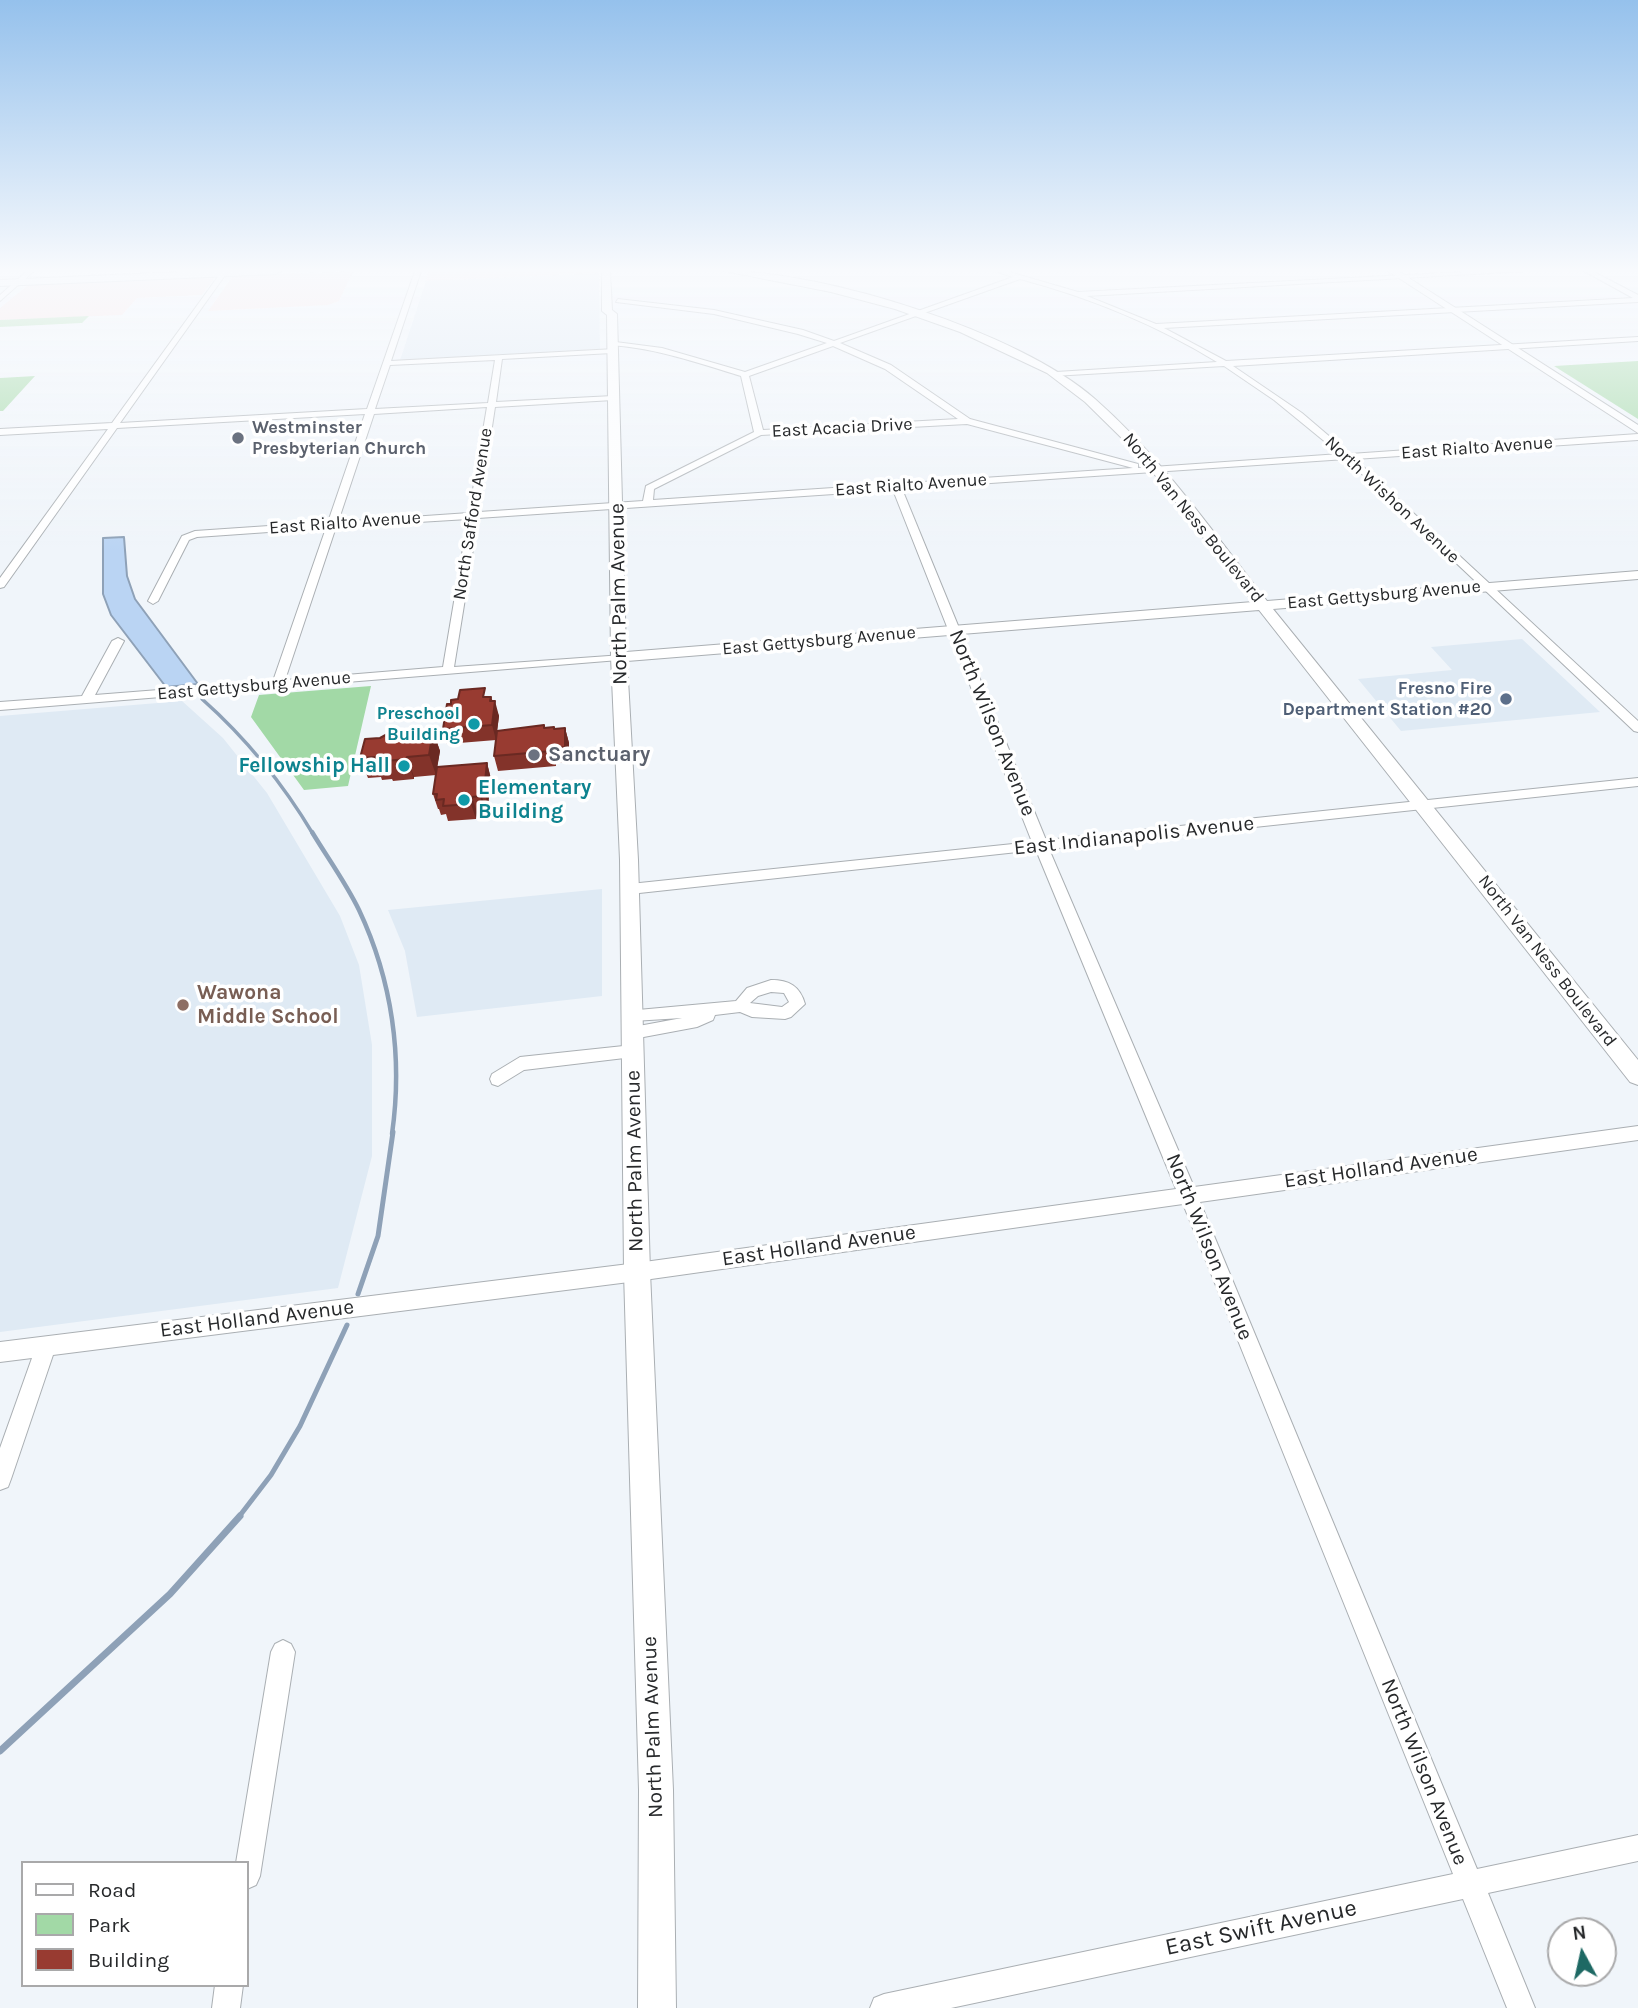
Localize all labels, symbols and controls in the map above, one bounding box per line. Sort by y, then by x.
street label: East Acacia Drive [771,414,913,442]
place label: Westminster Presbyterian Church [252,417,426,460]
street label: North Safford Avenue [449,426,497,602]
street label: North Van Ness Boulevard [1118,429,1268,607]
marker: Westminster Presbyterian Church [230,430,246,446]
street label: North Wishon Avenue [1320,432,1464,568]
street label: East Rialto Avenue [1400,432,1554,464]
street label: East Rialto Avenue [834,469,988,501]
street label: North Palm Avenue [605,503,633,685]
street label: East Rialto Avenue [268,507,422,539]
street label: East Gettysburg Avenue [1286,576,1482,614]
street label: East Gettysburg Avenue [721,622,917,660]
street label: North Wilson Avenue [943,626,1041,820]
street label: East Gettysburg Avenue [156,667,352,705]
place label: Fresno Fire Department Station #20 [1282,678,1492,720]
marker: Fresno Fire Department Station #20 [1498,691,1514,707]
place label: Preschool Building [377,703,460,746]
marker: Preschool Building [466,716,482,732]
place label: Sanctuary [548,742,650,768]
marker: Sanctuary [526,747,542,763]
place label: Fellowship Hall [238,753,390,779]
marker: Fellowship Hall [396,758,412,774]
place label: Elementary Building [478,775,591,825]
marker: Elementary Building [456,792,472,808]
street label: East Indianapolis Avenue [1013,811,1255,861]
street label: North Van Ness Boulevard [1473,871,1621,1051]
place label: Wawona Middle School [197,980,339,1030]
marker: Wawona Middle School [175,997,191,1013]
street label: North Palm Avenue [621,1070,649,1252]
street label: East Holland Avenue [1283,1142,1479,1194]
street label: North Wilson Avenue [1160,1150,1258,1344]
street label: East Holland Avenue [721,1220,917,1272]
street label: East Holland Avenue [159,1295,355,1343]
street label: North Palm Avenue [637,1636,669,1818]
street label: North Wilson Avenue [1375,1675,1473,1869]
legend [21,1861,248,1987]
text: Road [88,1878,136,1902]
street label: East Swift Avenue [1163,1894,1359,1962]
text: Park [88,1913,131,1937]
north arrow [1547,1917,1617,1987]
text: N [1571,1921,1588,1945]
text: Building [88,1948,169,1972]

